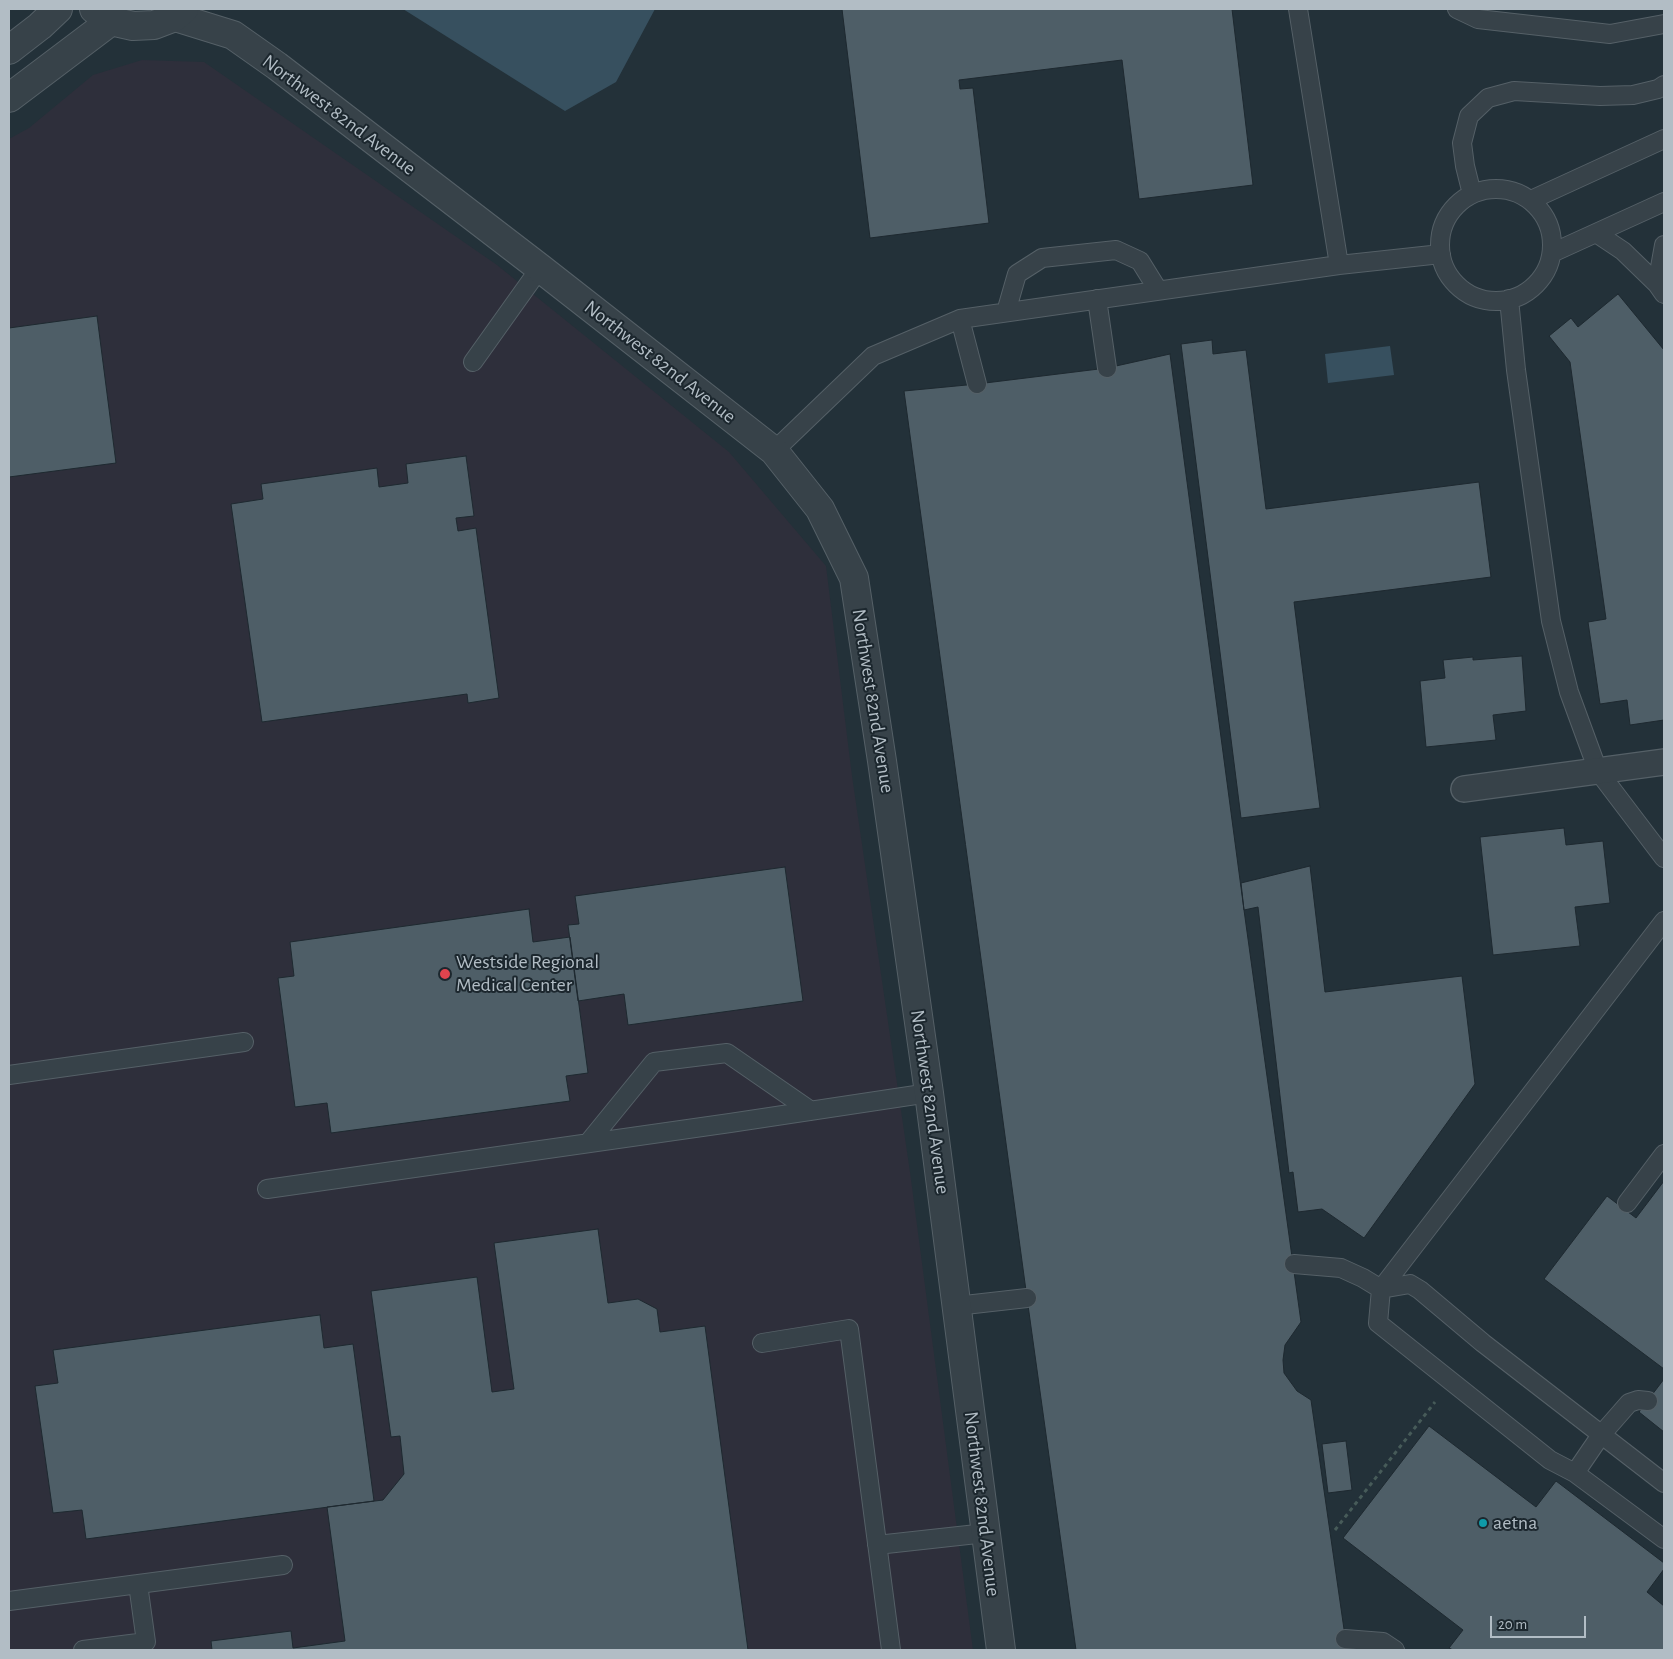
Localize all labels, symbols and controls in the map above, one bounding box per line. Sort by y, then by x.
street label: Northwest 82nd Avenue [257,49,421,181]
street label: Northwest 82nd Avenue [579,295,741,429]
street label: Northwest 82nd Avenue [847,607,899,795]
place label: Westside Regional Medical Center [456,950,599,997]
marker: Westside Regional Medical Center [438,967,452,981]
street label: Northwest 82nd Avenue [905,1008,955,1196]
street label: Northwest 82nd Avenue [959,1410,1005,1598]
place label: aetna [1493,1511,1537,1535]
marker: aetna [1477,1517,1489,1529]
scale bar [1493,1606,1589,1638]
text: 20 m [1498,1617,1527,1632]

